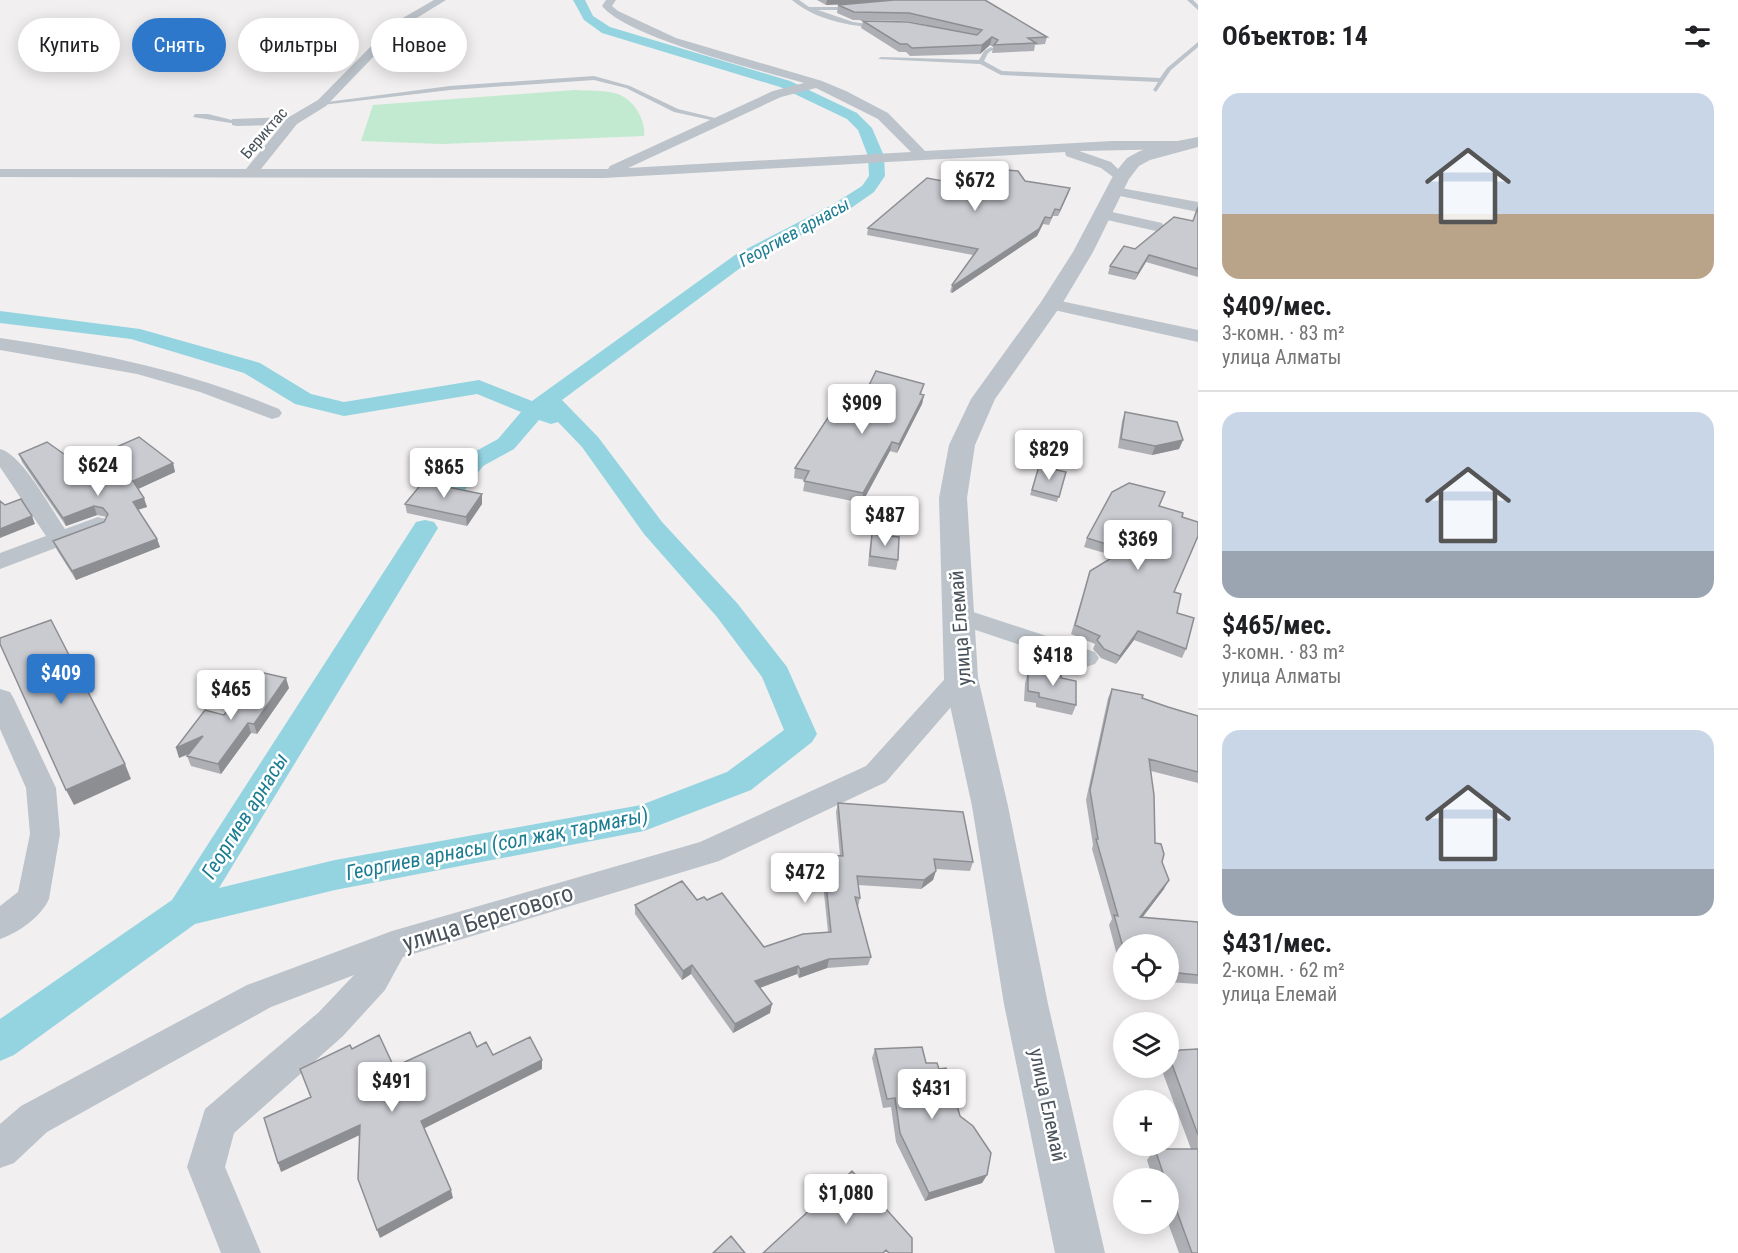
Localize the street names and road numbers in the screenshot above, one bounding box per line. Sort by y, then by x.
street label: Бериктас [237,103,291,163]
street label: улица Елемай [944,570,976,686]
street label: улица Берегового [399,879,577,957]
street label: улица Елемай [1024,1046,1072,1164]

